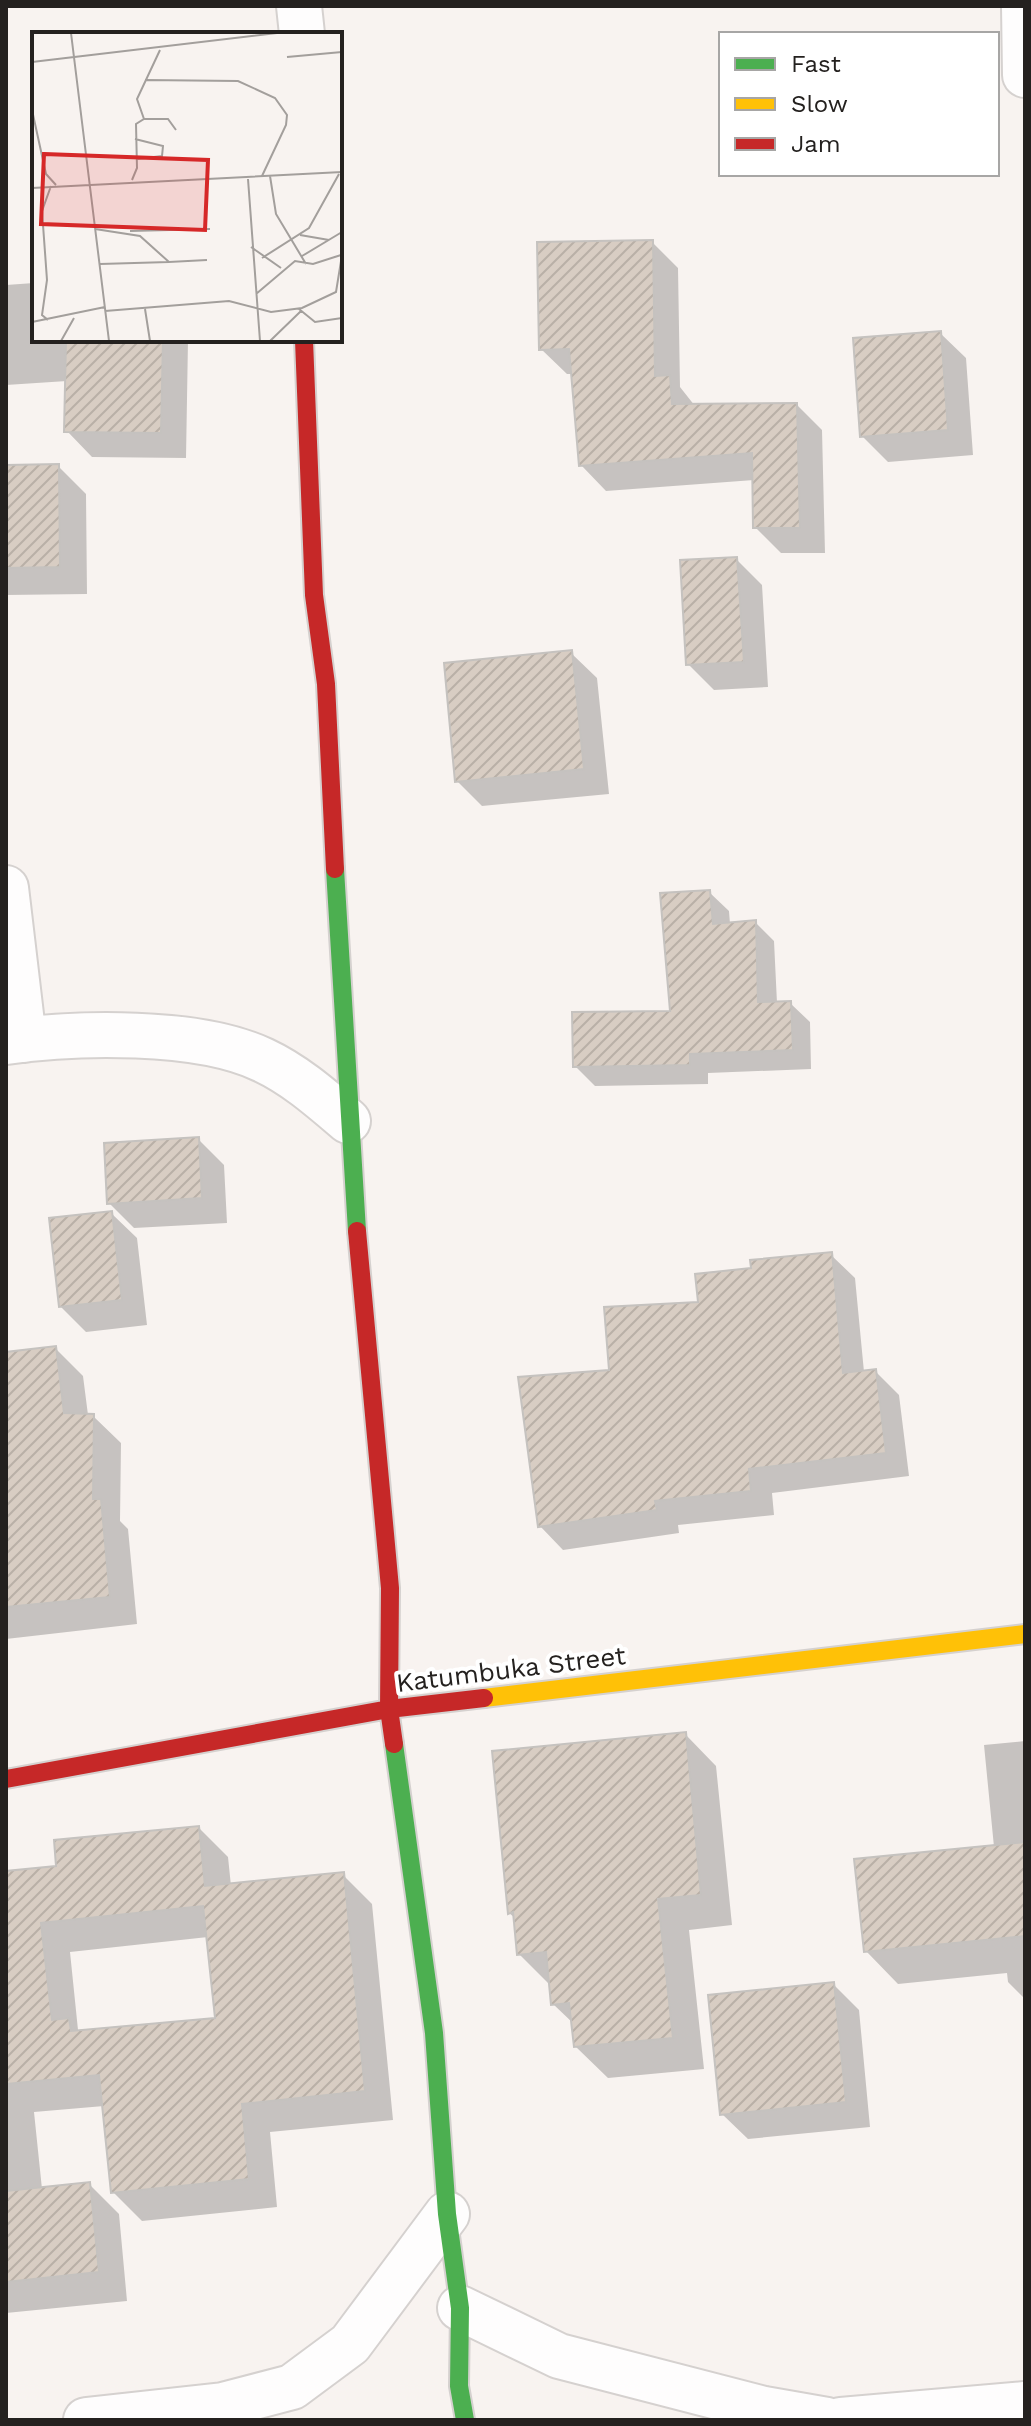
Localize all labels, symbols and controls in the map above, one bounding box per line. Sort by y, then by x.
inset map [32,32,342,342]
legend [719,32,999,176]
text: Fast [791,50,841,78]
text: Slow [791,90,848,118]
text: Jam [791,130,841,158]
street label: Katumbuka Street [395,1640,627,1698]

